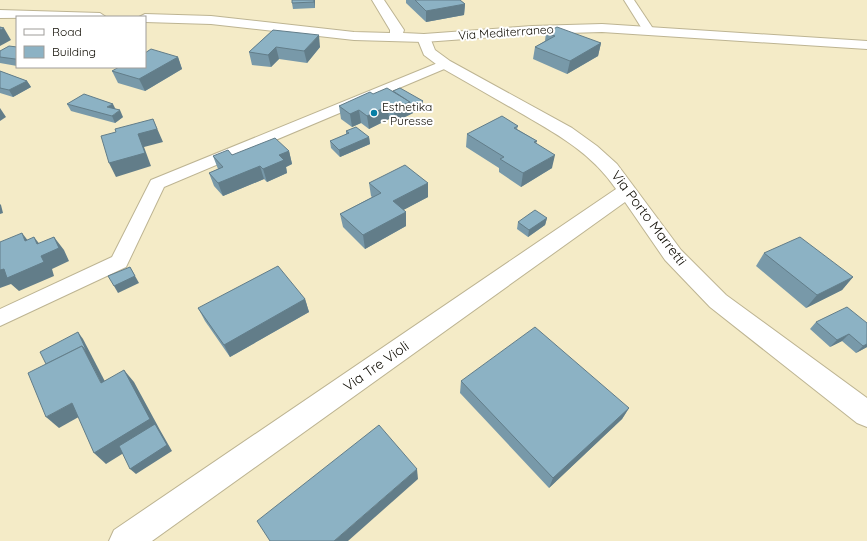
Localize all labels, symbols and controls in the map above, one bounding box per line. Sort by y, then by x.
legend [16,16,146,68]
street label: Via Mediterraneo [458,21,554,43]
text: Road [52,24,82,39]
text: Building [52,44,96,59]
place label: Esthetika - Puresse [382,99,433,128]
marker: Esthetika - Puresse [369,108,379,118]
street label: Via Porto Marretti [607,167,691,269]
street label: Via Tre Violi [340,337,412,395]

